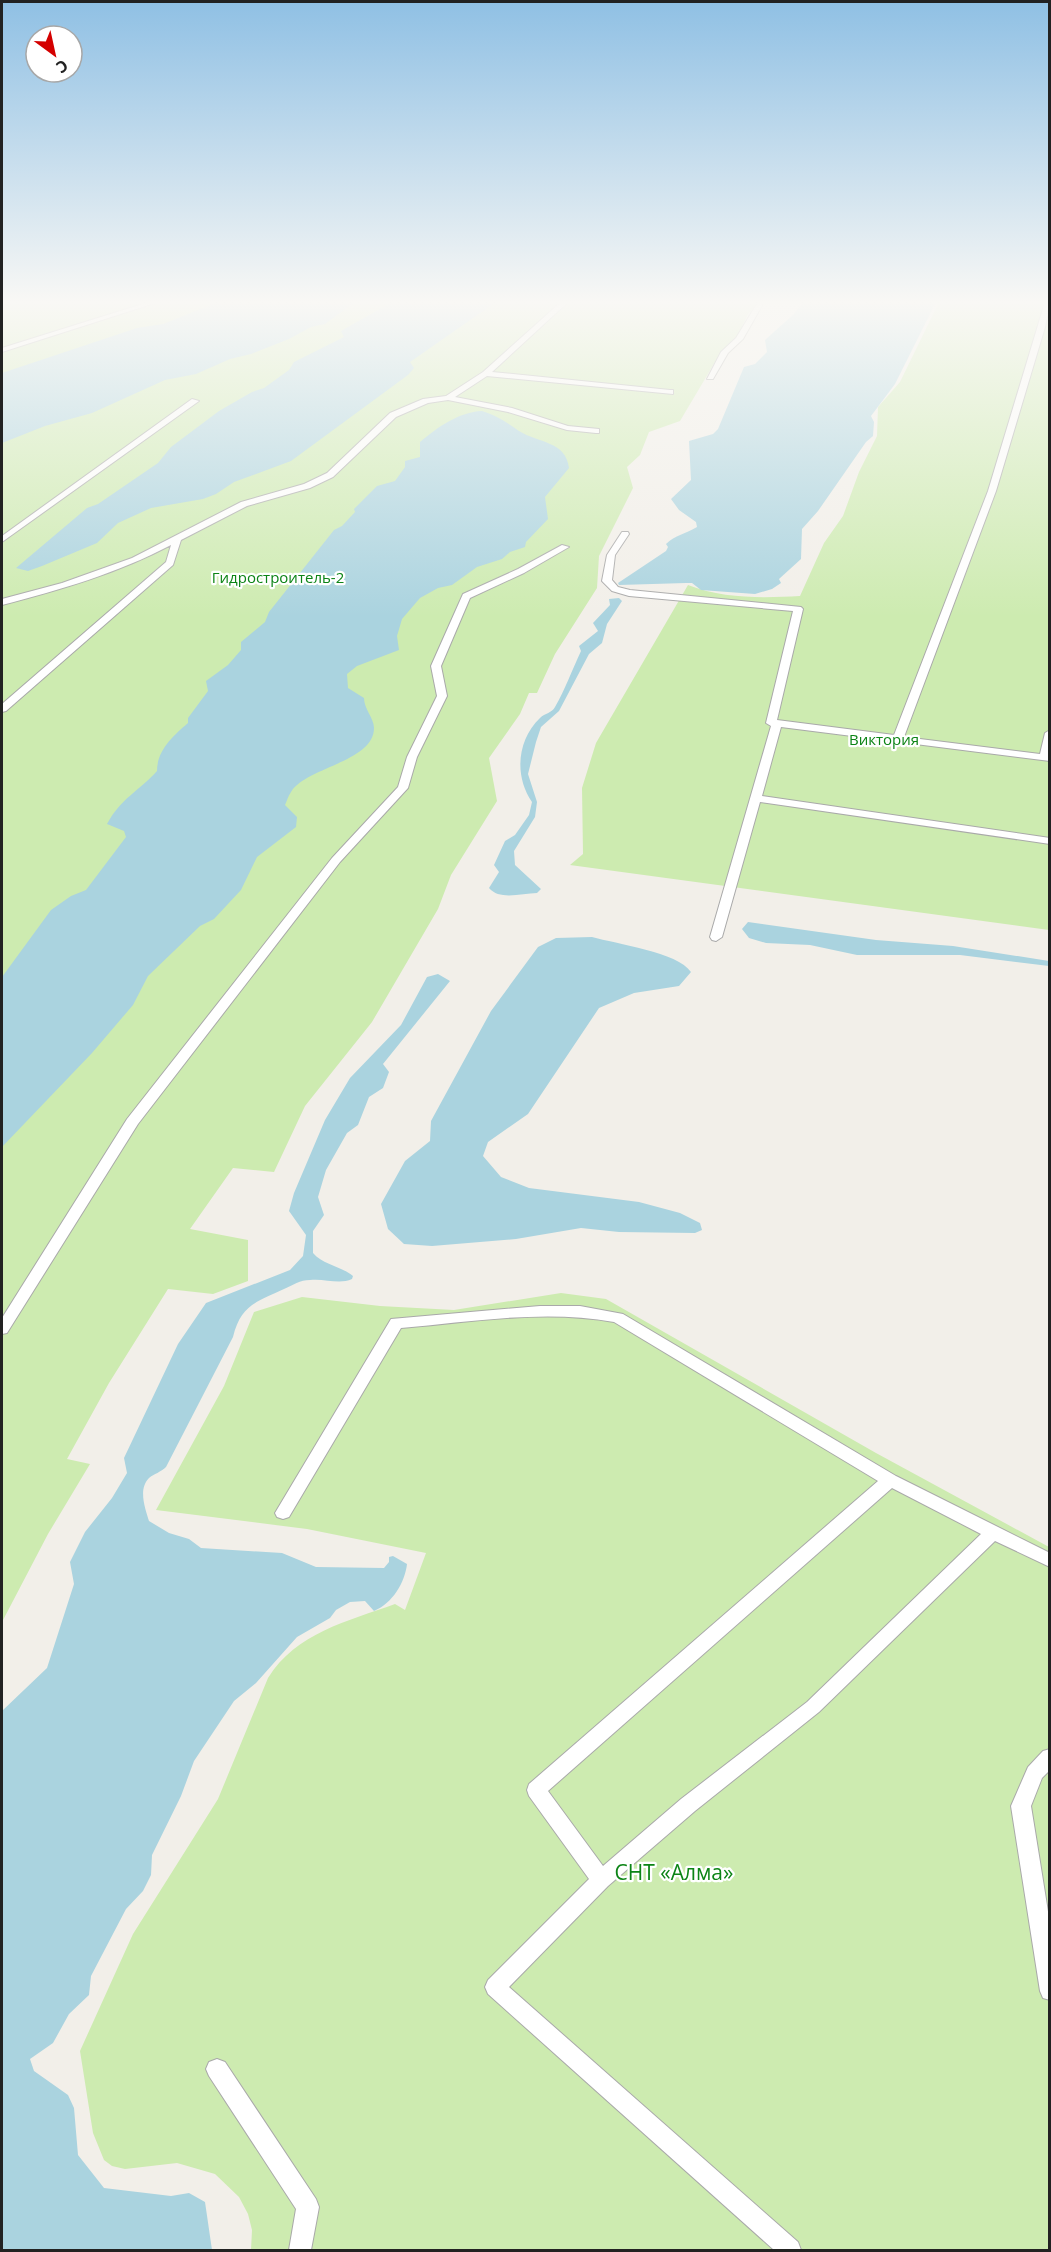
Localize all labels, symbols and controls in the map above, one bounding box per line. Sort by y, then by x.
north arrow [24,24,84,84]
text: С [52,55,72,79]
park label: Гидростроитель-2 [212,567,344,587]
park label: Виктория [849,729,919,749]
park label: СНТ «Алма» [615,1858,733,1886]

